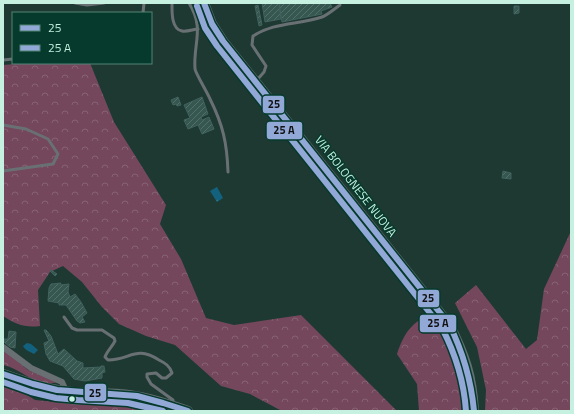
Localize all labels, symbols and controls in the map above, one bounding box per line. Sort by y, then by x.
legend [12,12,152,64]
text: 25 [48,18,62,37]
text: 25 A [48,38,71,57]
line badge: 25 [262,95,285,114]
text: 25 [268,96,280,112]
line badge: 25 A [266,121,303,140]
text: 25 A [273,122,295,138]
street label: VIA BOLOGNESE NUOVA [310,131,402,241]
line badge: 25 [417,289,440,308]
text: 25 [422,290,434,306]
line badge: 25 A [419,314,457,333]
text: 25 A [427,315,449,331]
line badge: 25 [84,383,107,402]
text: 25 [89,385,101,401]
unlabelled marker [67,394,77,404]

